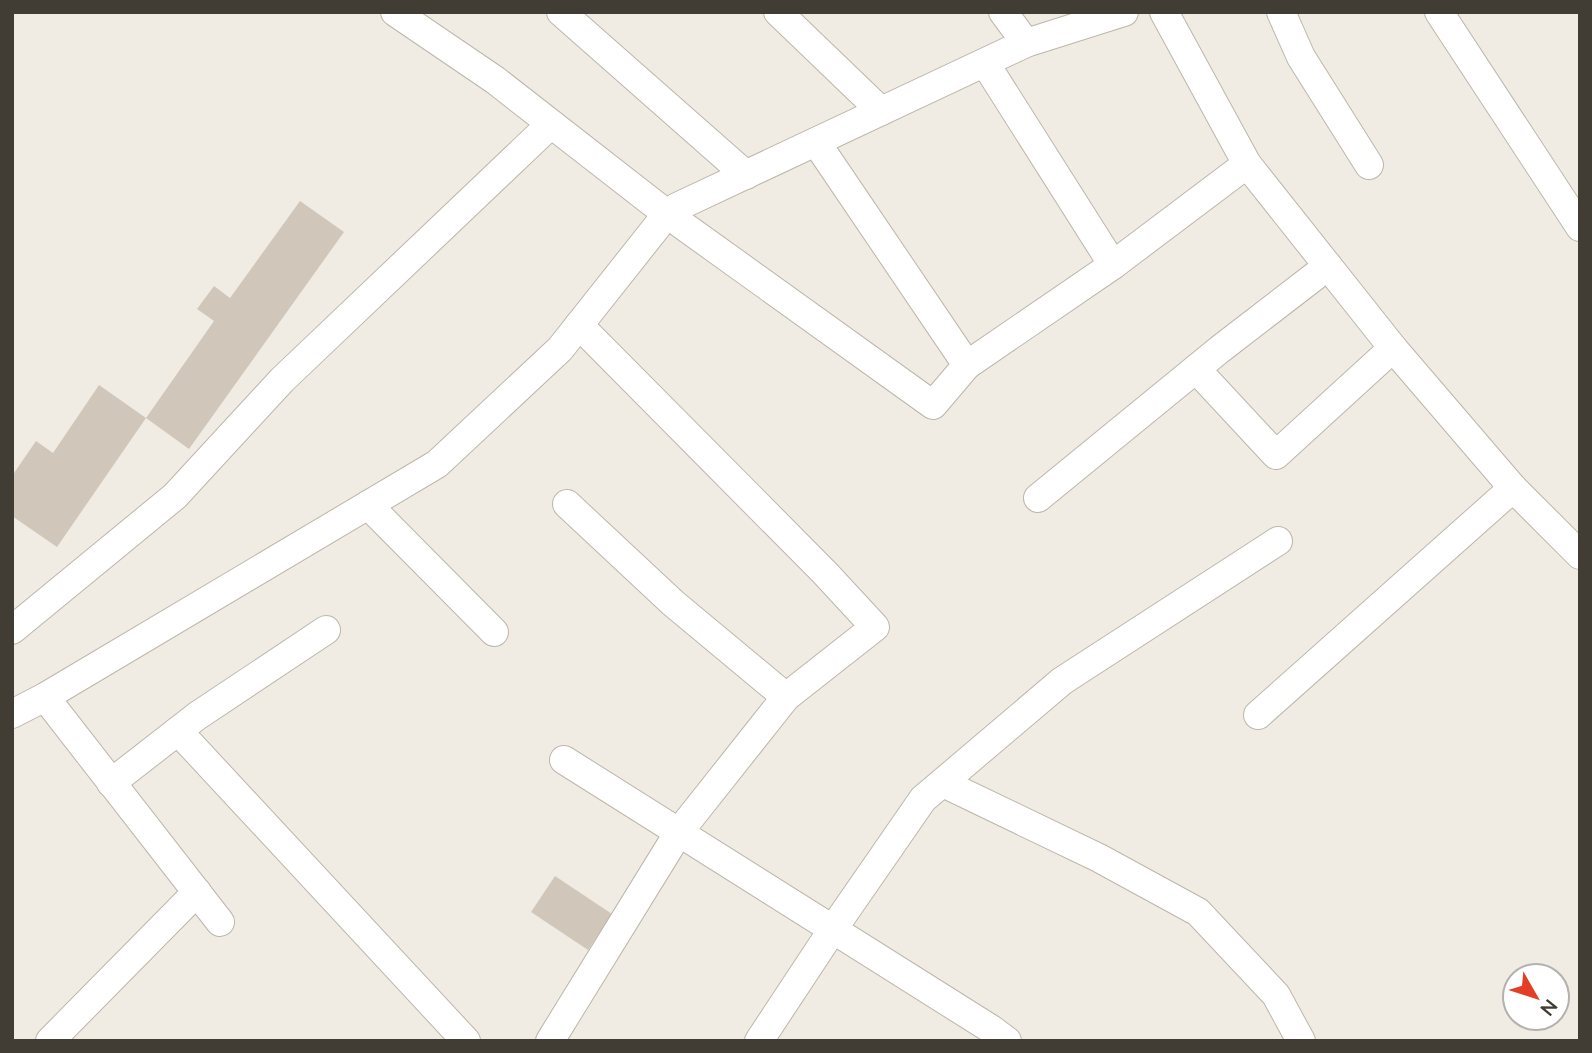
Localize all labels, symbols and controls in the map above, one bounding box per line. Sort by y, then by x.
north arrow [1501,962,1571,1032]
text: N [1535,995,1563,1021]

